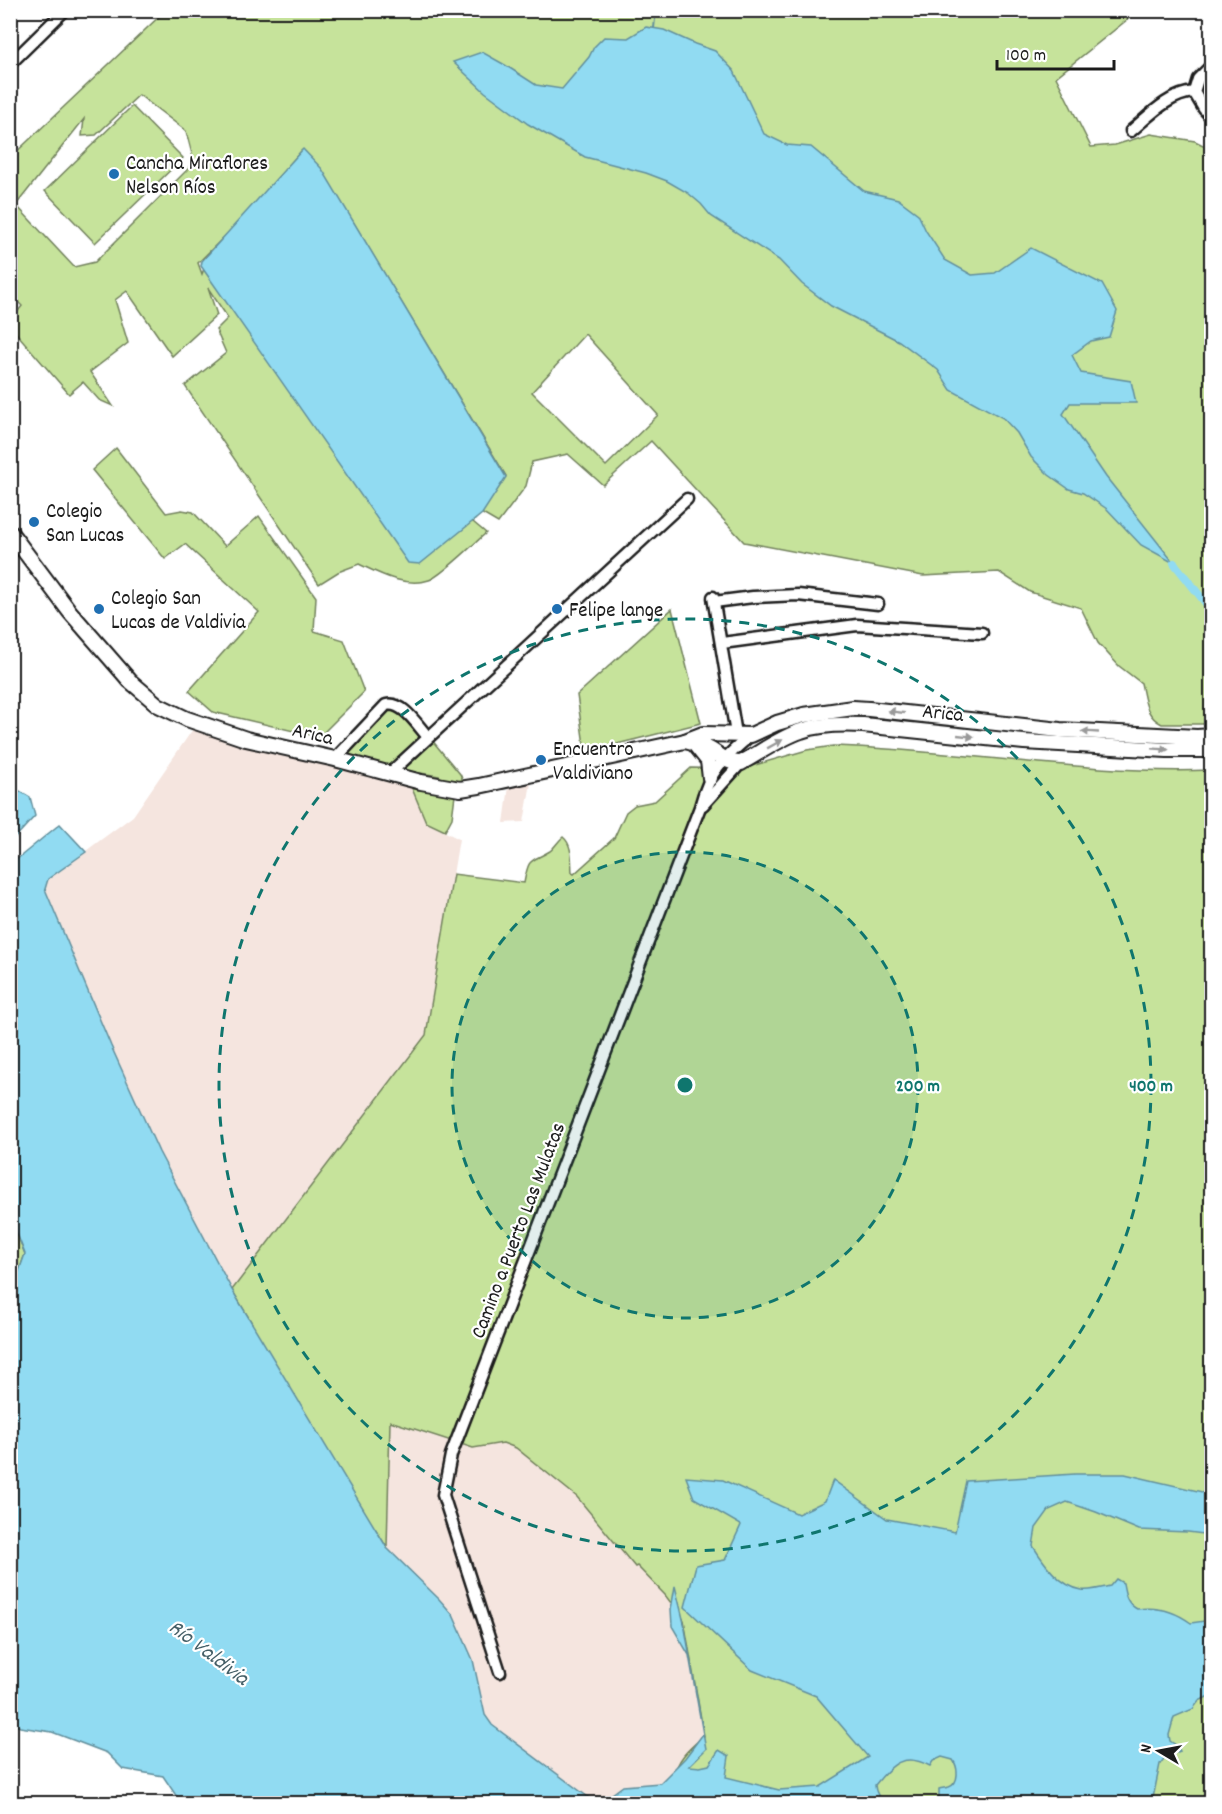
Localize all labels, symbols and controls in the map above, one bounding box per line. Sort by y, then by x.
scale bar [997,33,1114,71]
text: 100 m [1006,44,1046,69]
place label: Cancha Miraflores Nelson Ríos [126,150,268,204]
marker: Cancha Miraflores Nelson Ríos [107,167,121,181]
place label: Colegio San Lucas [46,498,124,552]
marker: Colegio San Lucas [27,515,41,529]
place label: Colegio San Lucas de Valdivia [111,585,247,639]
place label: Felipe lange [569,597,663,627]
marker: Colegio San Lucas de Valdivia [92,602,106,616]
marker: Felipe lange [550,602,564,616]
street label: Arica [921,698,966,732]
one-way arrow [887,707,906,717]
street label: Arica [289,717,337,755]
one-way arrow [1081,727,1100,736]
one-way arrow [956,731,975,741]
place label: Encuentro Valdiviano [553,736,634,790]
one-way arrow [767,739,784,749]
one-way arrow [1151,744,1170,754]
marker: Encuentro Valdiviano [534,753,548,767]
centre of rings [675,1075,695,1095]
text: 200 m [896,1075,940,1100]
text: 400 m [1129,1075,1173,1100]
street label: Camino a Puerto Las Mulatas [465,1119,575,1343]
water label: Río Valdivia [161,1613,256,1695]
north arrow [1129,1721,1189,1781]
text: N [1135,1743,1159,1755]

